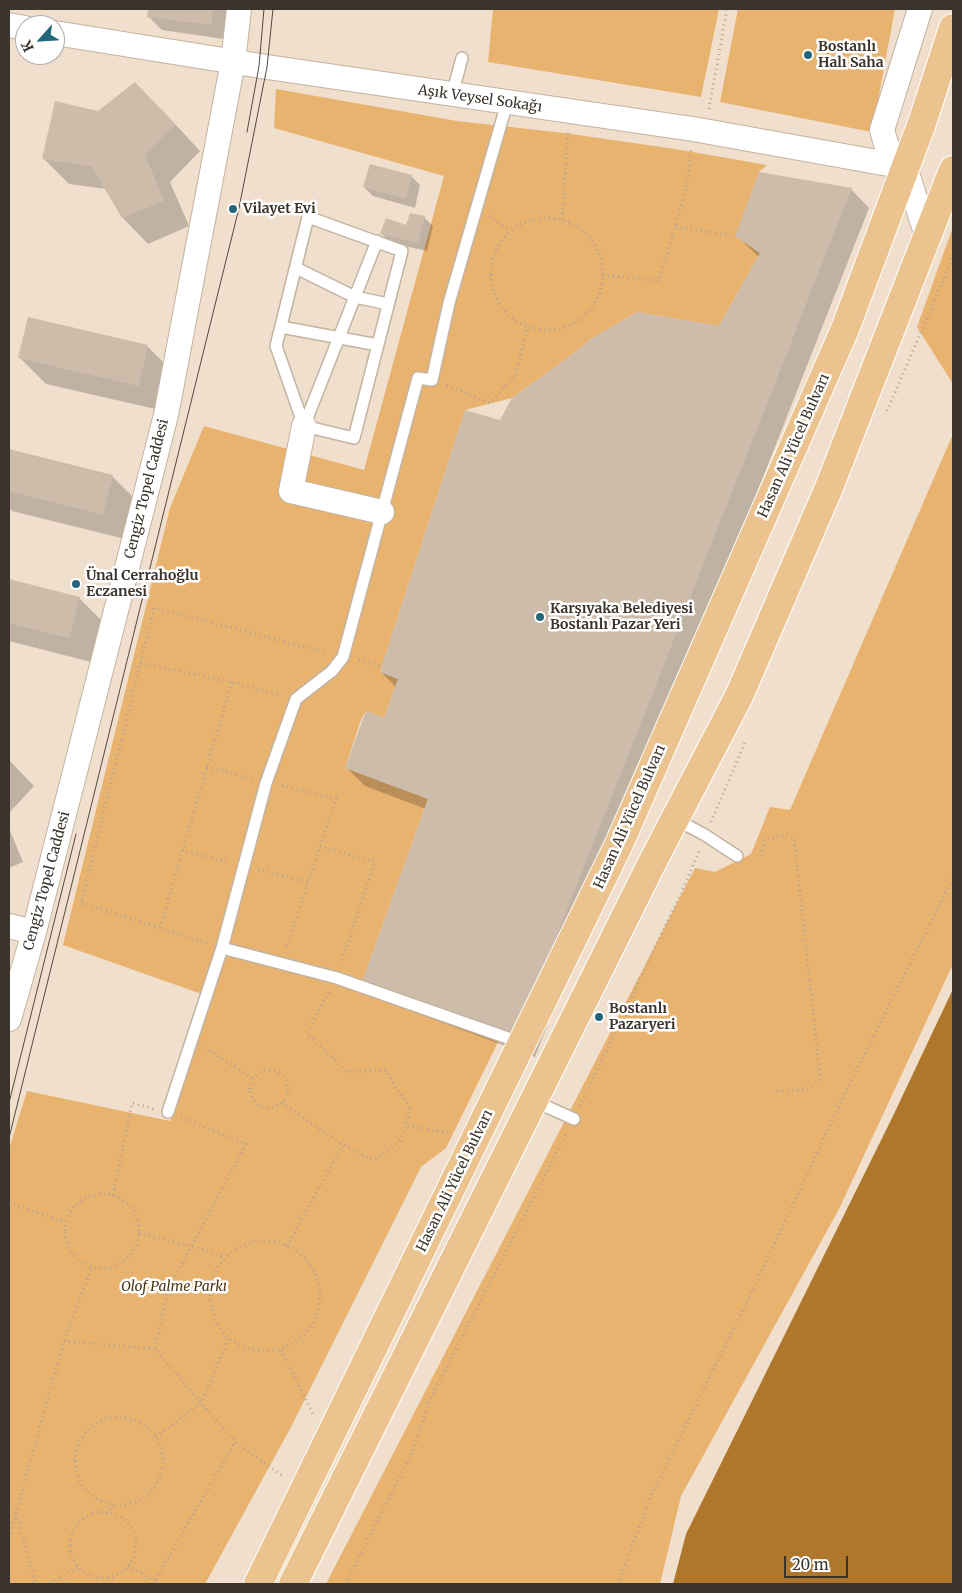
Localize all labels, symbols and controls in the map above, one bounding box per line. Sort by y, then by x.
north arrow [15,15,65,65]
text: K [17,37,38,55]
place label: Bostanlı Halı Saha [818,39,884,72]
marker: Bostanlı Halı Saha [802,49,814,61]
street label: Aşık Veysel Sokağı [417,82,543,116]
place label: Vilayet Evi [243,201,316,217]
marker: Vilayet Evi [227,203,239,215]
street label: Hasan Ali Yücel Bulvarı [755,371,833,521]
street label: Cengiz Topel Caddesi [122,417,172,561]
place label: Ünal Cerrahoğlu Eczanesi [86,568,198,600]
marker: Ünal Cerrahoğlu Eczanesi [70,578,82,590]
place label: Karşıyaka Belediyesi Bostanlı Pazar Yeri [550,601,693,634]
marker: Karşıyaka Belediyesi Bostanlı Pazar Yeri [534,611,546,623]
street label: Hasan Ali Yücel Bulvarı [591,742,669,892]
street label: Cengiz Topel Caddesi [20,810,74,952]
place label: Bostanlı Pazaryeri [609,1001,675,1034]
marker: Bostanlı Pazaryeri [593,1011,605,1023]
street label: Hasan Ali Yücel Bulvarı [413,1107,497,1255]
park label: Olof Palme Parkı [121,1279,227,1295]
scale bar [787,1546,851,1578]
text: 20 m [792,1555,829,1574]

